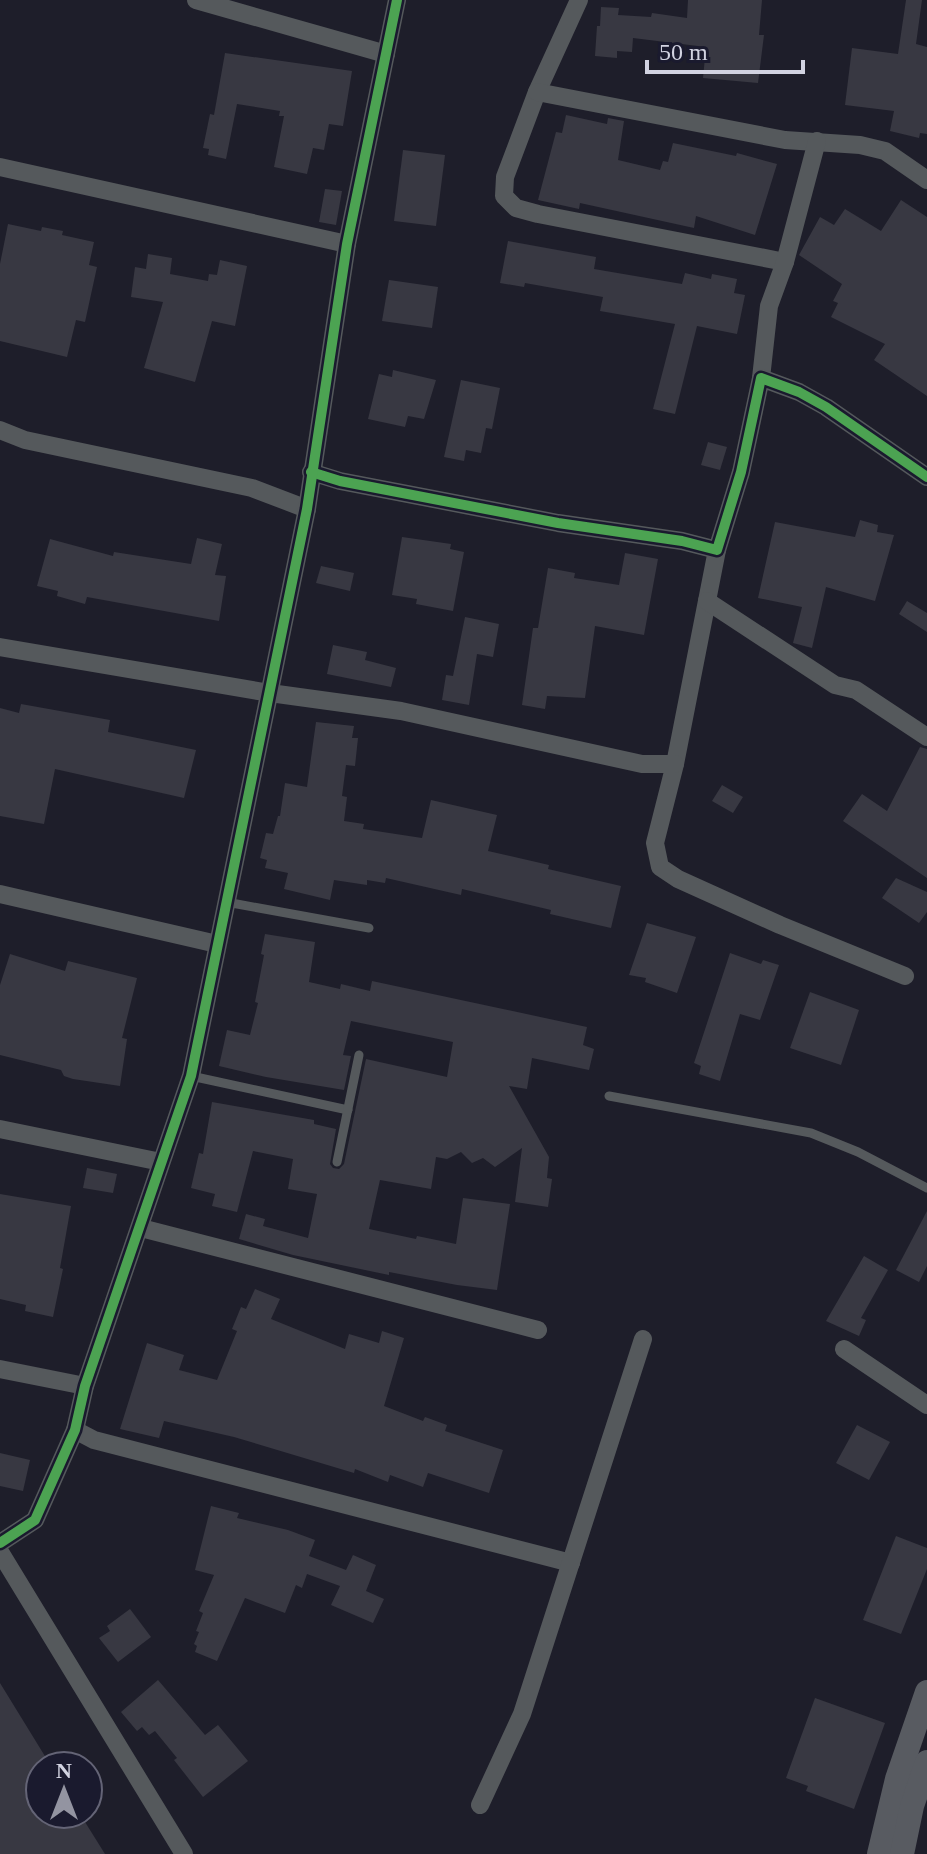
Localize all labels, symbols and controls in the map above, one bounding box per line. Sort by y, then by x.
scale bar [647,24,803,74]
text: 50 m [659,39,708,65]
north arrow [24,1750,104,1830]
text: N [56,1758,72,1783]

